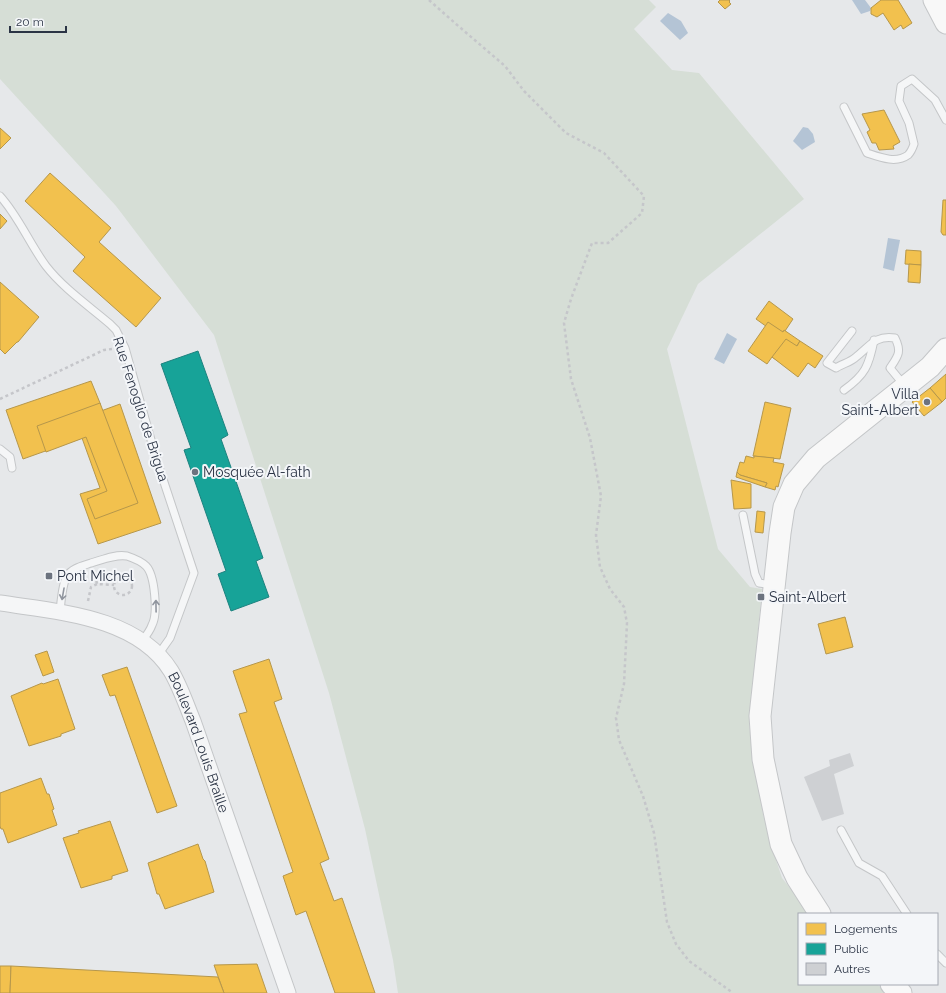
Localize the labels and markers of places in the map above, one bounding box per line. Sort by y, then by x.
place label: Villa Saint-Albert [841,386,919,418]
marker: Villa Saint-Albert [922,397,932,407]
place label: Mosquée Al-fath [203,464,311,480]
marker: Mosquée Al-fath [190,467,200,477]
place label: Pont Michel [57,568,134,584]
marker: Pont Michel [44,571,54,581]
place label: Saint-Albert [769,589,847,605]
marker: Saint-Albert [756,592,766,602]

